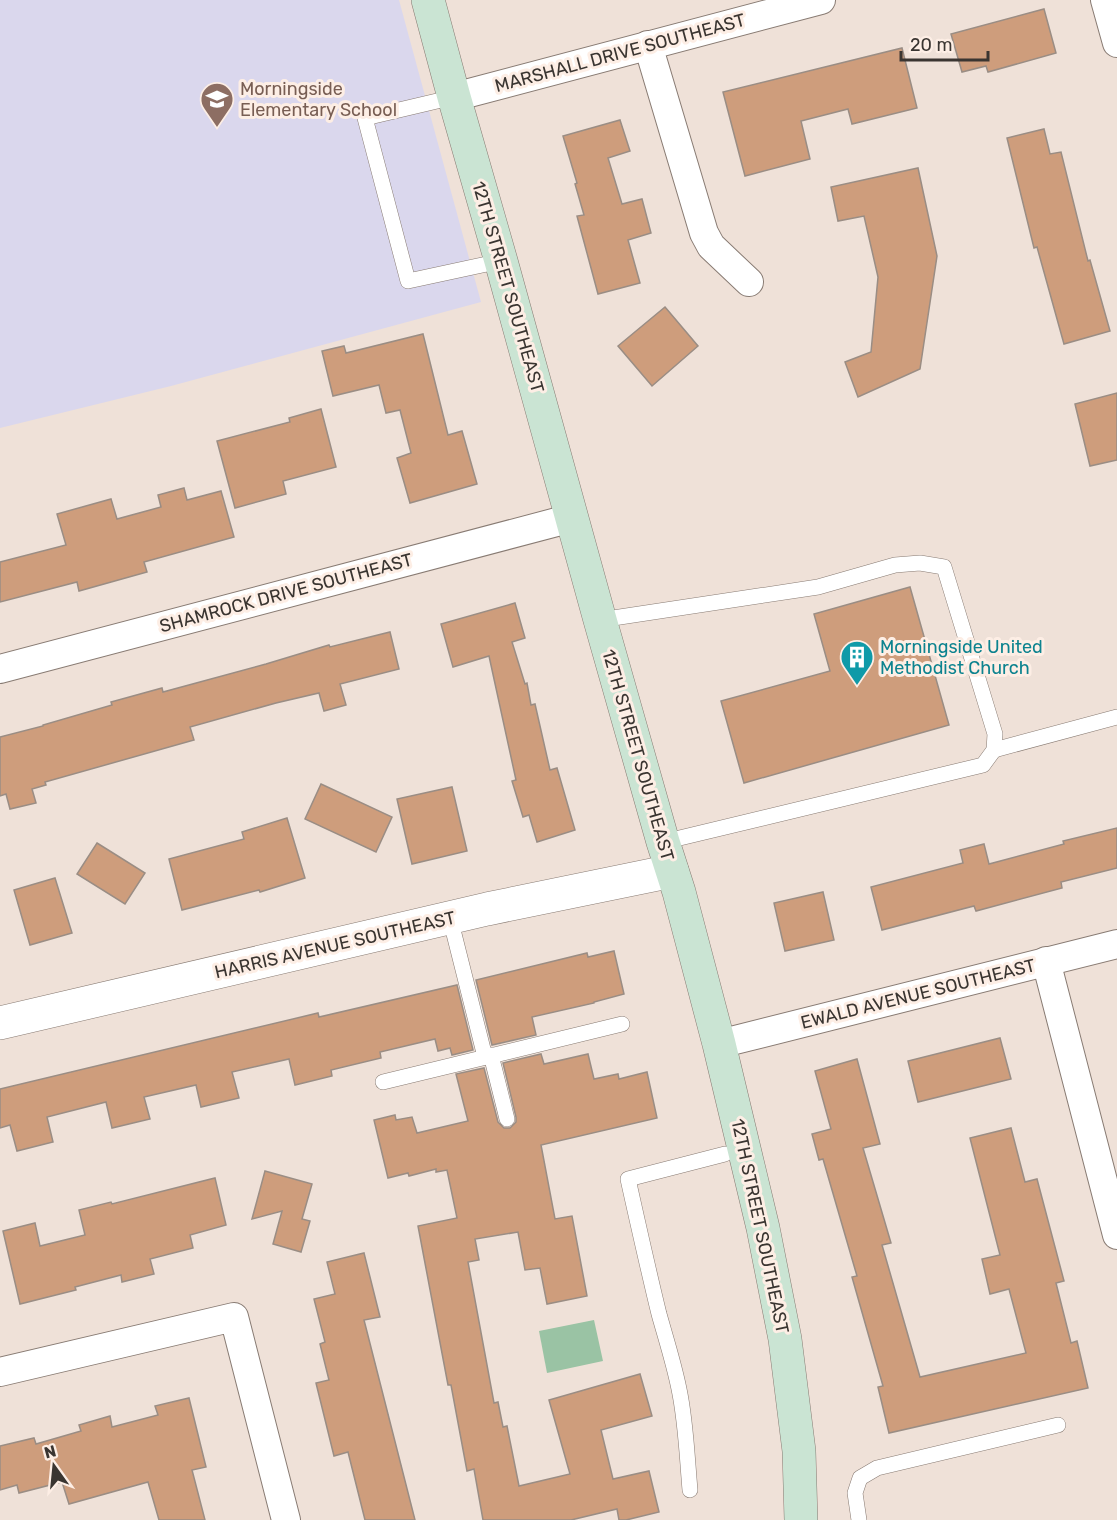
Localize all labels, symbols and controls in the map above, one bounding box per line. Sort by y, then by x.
street label: MARSHALL DRIVE SOUTHEAST [492,9,748,97]
scale bar [901,24,988,62]
text: 20 m [910,34,952,56]
place label: Morningside Elementary School [240,78,397,121]
school or university icon: Morningside Elementary School [199,81,235,128]
street label: 12TH STREET SOUTHEAST [467,179,549,395]
street label: SHAMROCK DRIVE SOUTHEAST [157,549,415,637]
place label: Morningside United Methodist Church [880,636,1043,679]
building icon: Morningside United Methodist Church [839,639,875,686]
street label: 12TH STREET SOUTHEAST [597,647,679,863]
street label: HARRIS AVENUE SOUTHEAST [212,907,458,983]
street label: EWALD AVENUE SOUTHEAST [798,954,1038,1034]
street label: 12TH STREET SOUTHEAST [726,1117,794,1335]
north arrow [24,1436,84,1496]
text: N [42,1441,58,1463]

